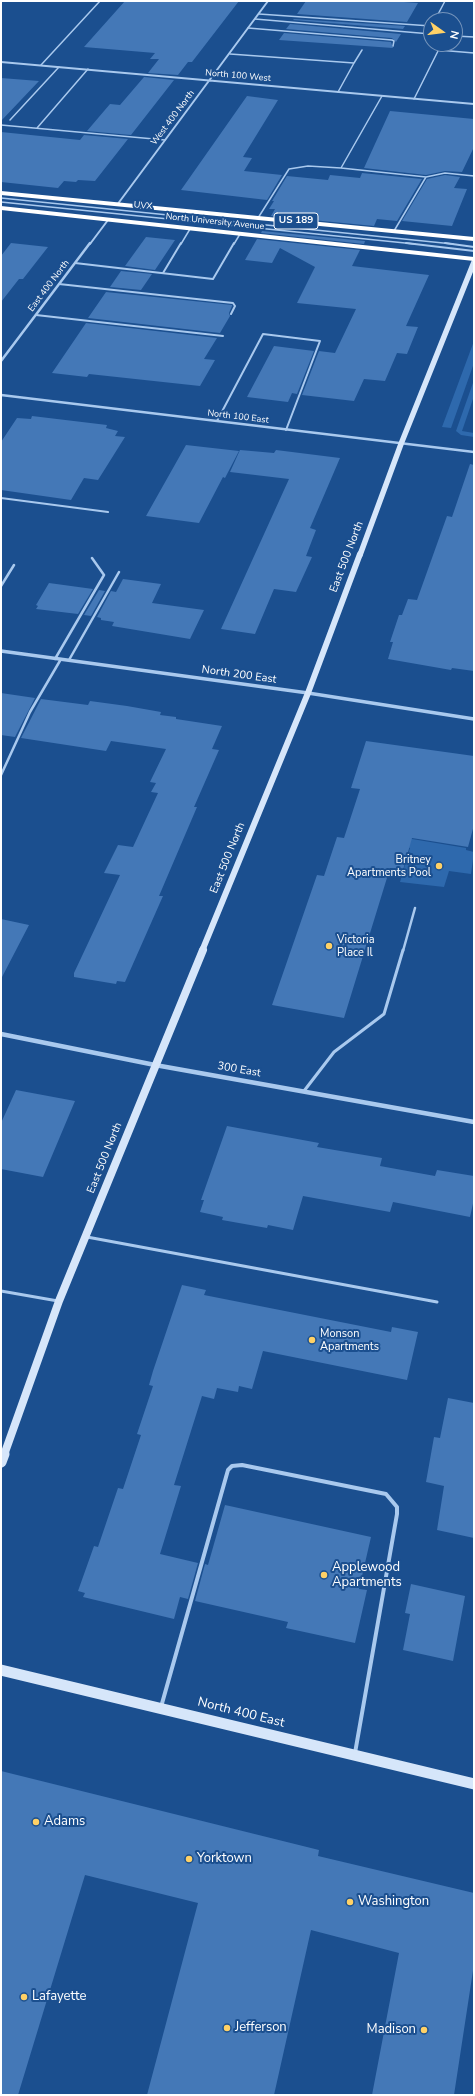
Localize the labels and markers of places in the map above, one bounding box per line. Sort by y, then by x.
place label: Britney Apartments Pool [347,853,431,879]
marker: Britney Apartments Pool [434,861,444,871]
place label: Victoria Place Il [337,933,374,959]
marker: Victoria Place Il [324,941,334,951]
place label: Monson Apartments [320,1327,379,1353]
marker: Monson Apartments [307,1335,317,1345]
place label: Applewood Apartments [332,1560,402,1591]
marker: Applewood Apartments [319,1570,329,1580]
place label: Adams [44,1814,85,1830]
marker: Adams [31,1817,41,1827]
place label: Yorktown [197,1851,252,1867]
marker: Yorktown [184,1854,194,1864]
place label: Washington [358,1894,429,1910]
marker: Washington [345,1897,355,1907]
place label: Lafayette [32,1989,86,2005]
marker: Lafayette [19,1992,29,2002]
place label: Jefferson [235,2020,287,2036]
place label: Madison [367,2022,416,2038]
marker: Jefferson [222,2023,232,2033]
marker: Madison [419,2025,429,2035]

